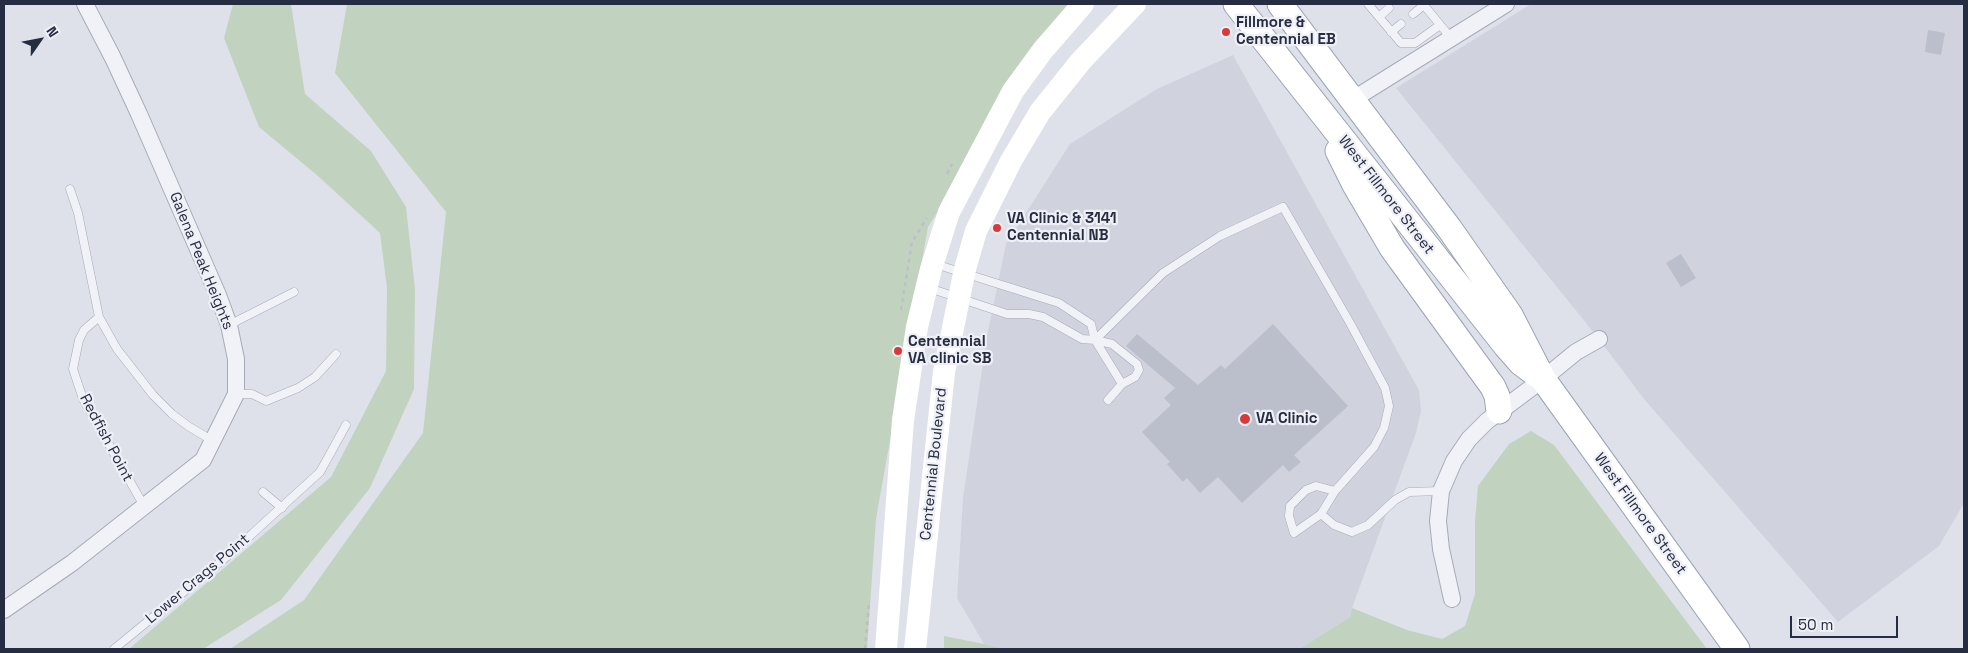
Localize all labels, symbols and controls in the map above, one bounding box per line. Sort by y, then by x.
place label: Fillmore & Centennial EB [1236,14,1336,49]
north arrow [15,15,65,65]
text: N [42,23,63,41]
marker: Fillmore & Centennial EB [1220,26,1232,38]
street label: West Fillmore Street [1334,132,1438,258]
street label: Galena Peak Heights [165,190,237,332]
place label: VA Clinic & 3141 Centennial NB [1007,210,1116,245]
marker: VA Clinic & 3141 Centennial NB [991,222,1003,234]
place label: Centennial VA clinic SB [908,333,991,368]
marker: Centennial VA clinic SB [892,345,904,357]
street label: Centennial Boulevard [917,387,951,541]
street label: Redfish Point [75,391,137,485]
place label: VA Clinic [1256,410,1318,428]
marker: VA Clinic [1238,412,1252,426]
street label: West Fillmore Street [1590,450,1690,578]
street label: Lower Crags Point [142,530,254,628]
scale bar [1793,606,1900,638]
text: 50 m [1798,615,1833,634]

